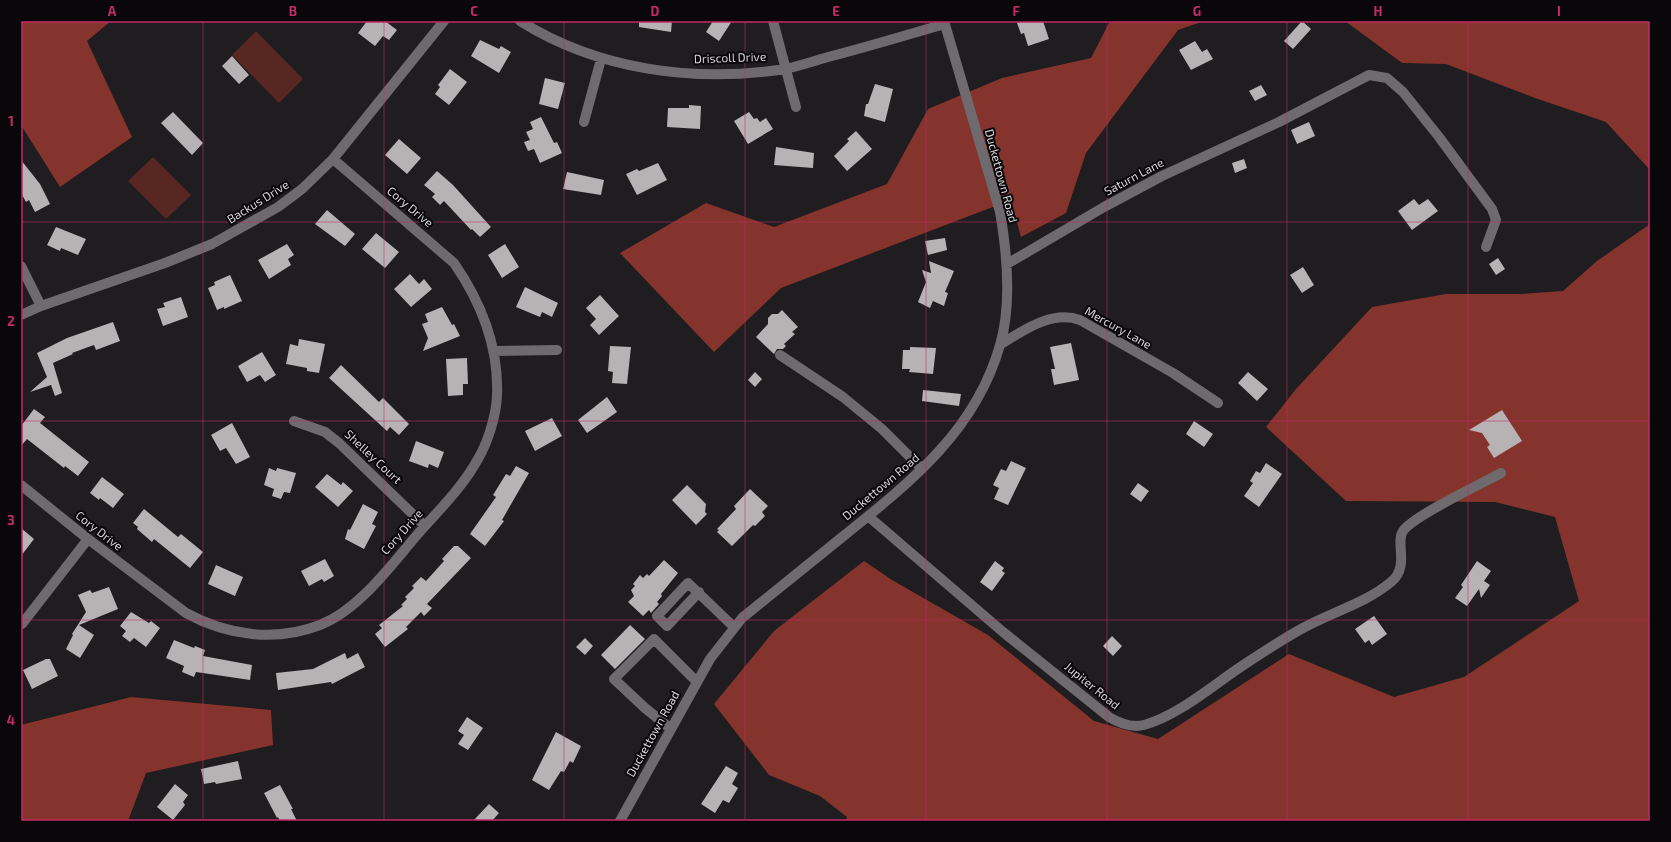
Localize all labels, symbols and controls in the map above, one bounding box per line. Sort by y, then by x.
text: A [108,3,117,19]
text: B [289,3,297,19]
text: C [470,3,478,19]
text: D [651,3,660,19]
text: E [832,3,840,19]
text: F [1012,3,1020,19]
text: G [1193,3,1201,19]
text: H [1374,3,1383,19]
text: I [1557,3,1561,19]
street label: Driscoll Drive [694,49,766,65]
text: 1 [8,113,14,129]
street label: Duckettown Road [983,127,1021,224]
street label: Saturn Lane [1101,155,1166,198]
street label: Backus Drive [224,177,291,226]
street label: Cory Drive [385,183,436,230]
street label: Mercury Lane [1083,303,1154,351]
text: 2 [7,313,15,329]
street label: Shelley Court [342,426,405,486]
street label: Duckettown Road [839,450,922,523]
street label: Cory Drive [377,506,425,557]
street label: Cory Drive [73,508,126,553]
text: 3 [7,512,15,528]
street label: Jupiter Road [1062,659,1123,712]
street label: Duckettown Road [623,688,682,779]
text: 4 [7,712,15,728]

